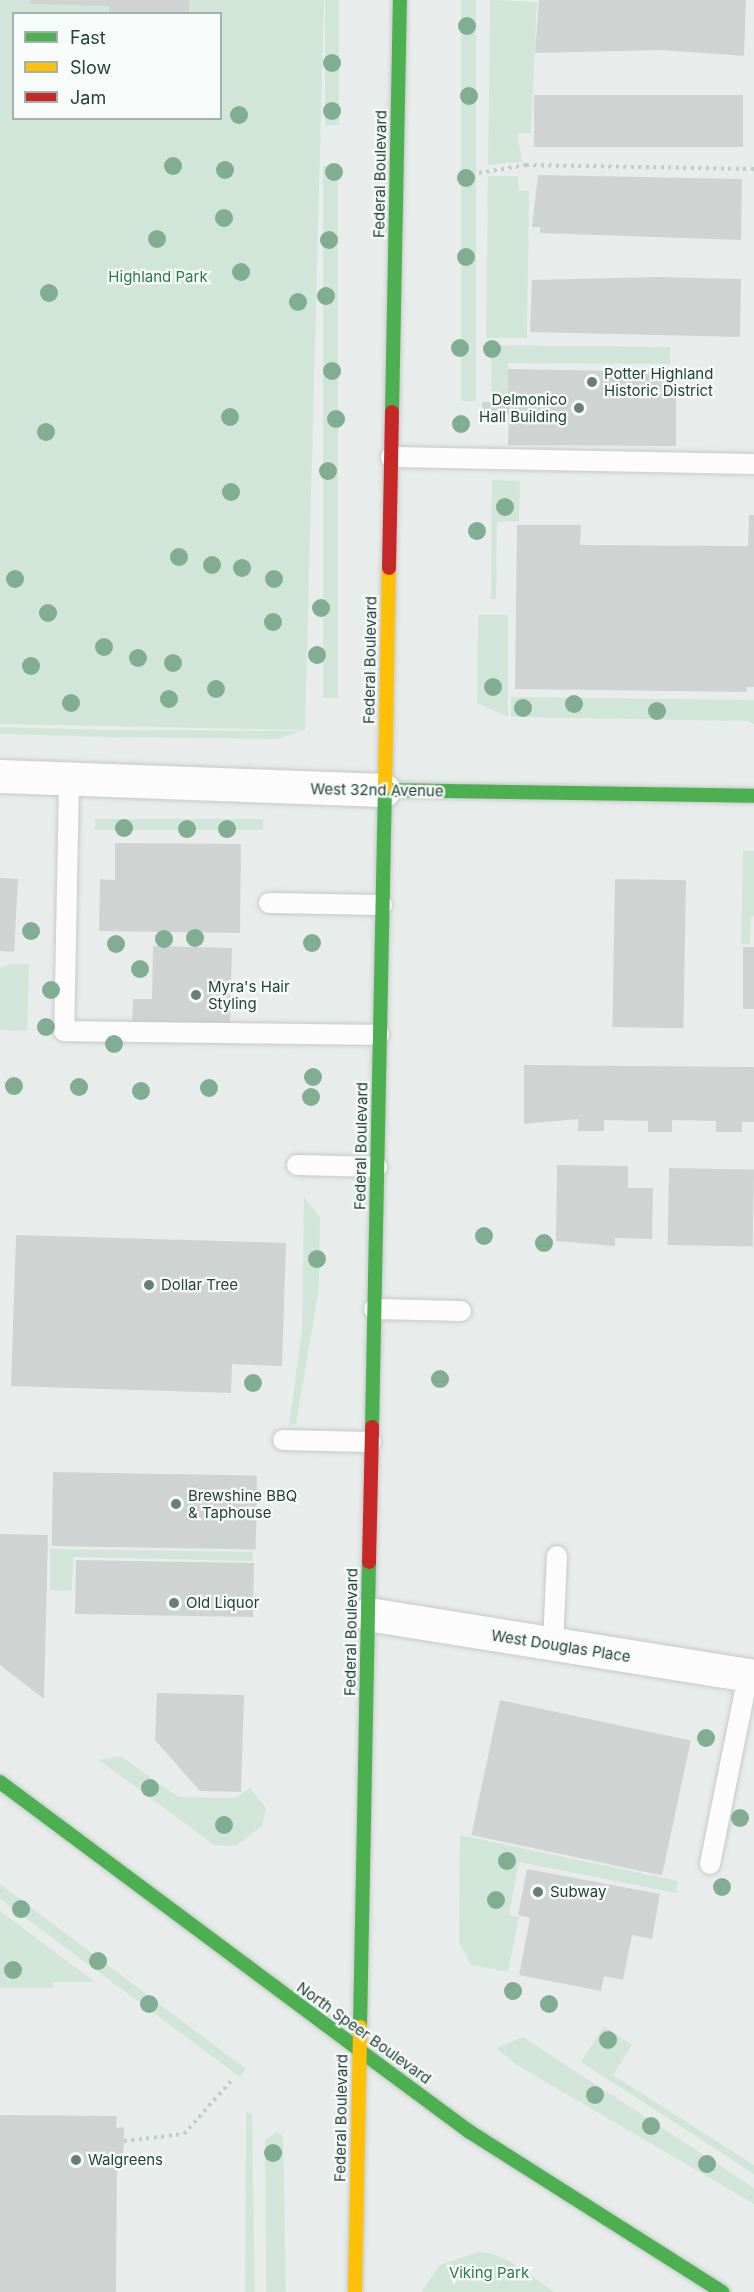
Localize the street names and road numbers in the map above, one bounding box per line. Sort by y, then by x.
street label: Federal Boulevard [370,110,390,238]
street label: Federal Boulevard [360,596,380,724]
street label: West 32nd Avenue [310,780,444,800]
street label: Federal Boulevard [351,1082,371,1210]
street label: Federal Boulevard [341,1568,361,1696]
street label: West Douglas Place [490,1626,632,1666]
street label: North Speer Boulevard [293,1978,435,2088]
street label: Federal Boulevard [331,2054,351,2182]

